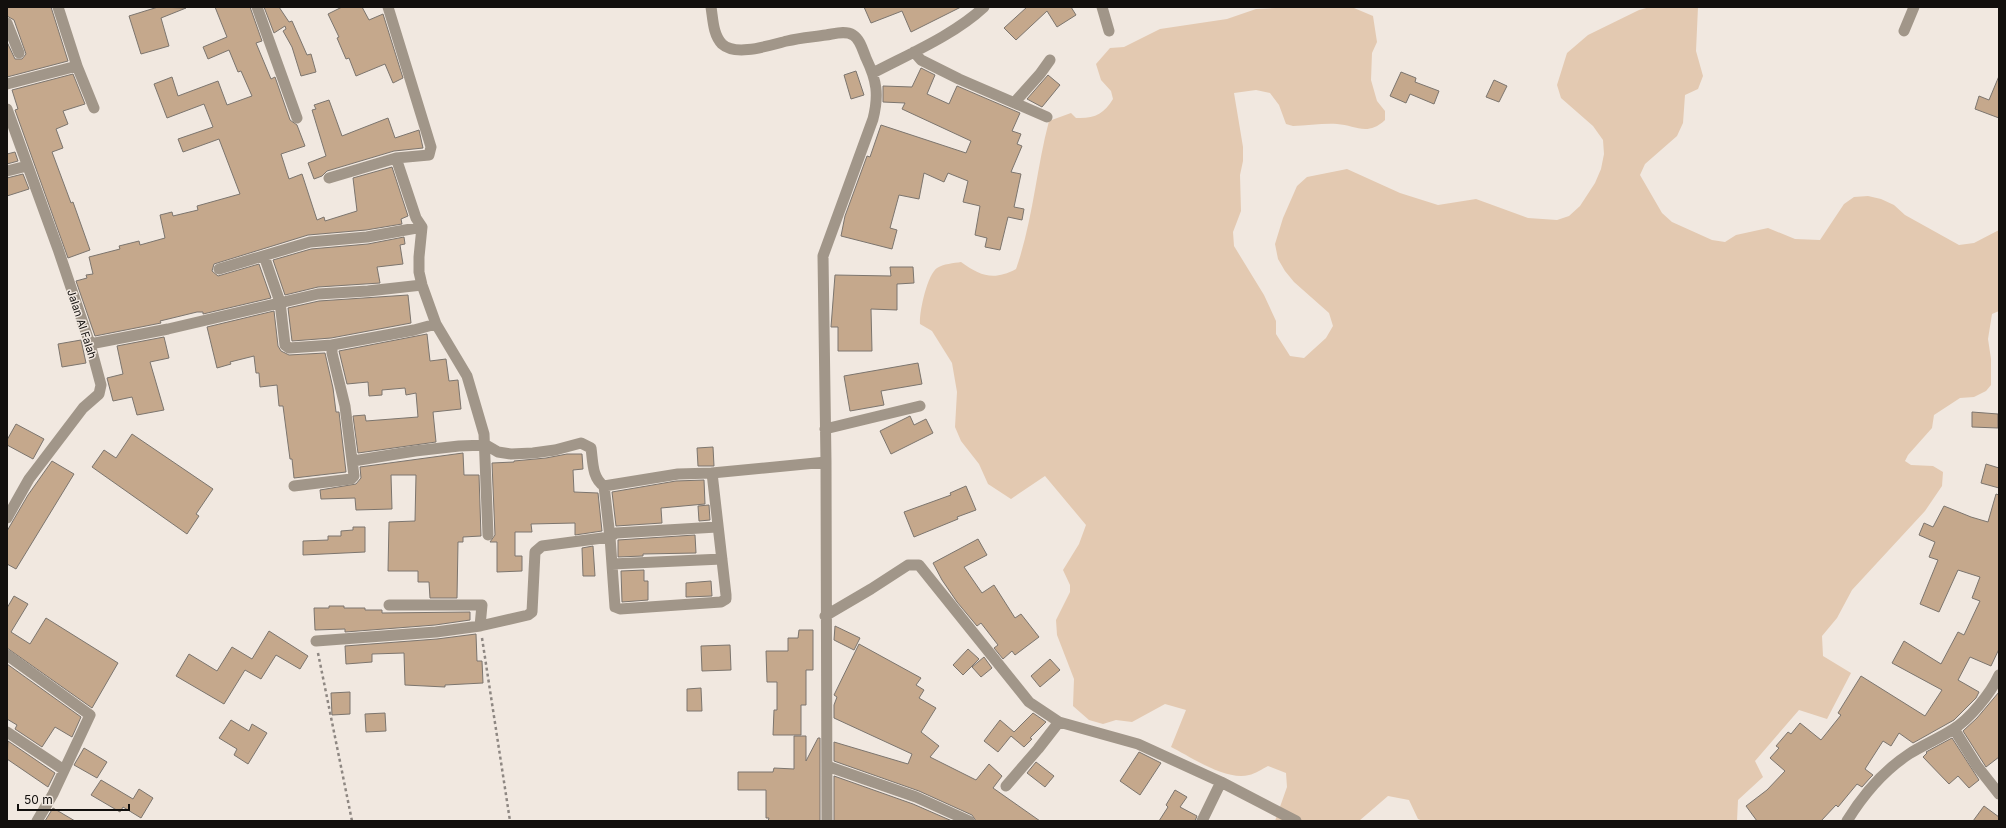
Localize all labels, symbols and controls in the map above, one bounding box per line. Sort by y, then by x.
street label: Jalan Al Falah [64,288,100,360]
scale bar [18,786,129,812]
text: 50 m [24,792,53,807]

